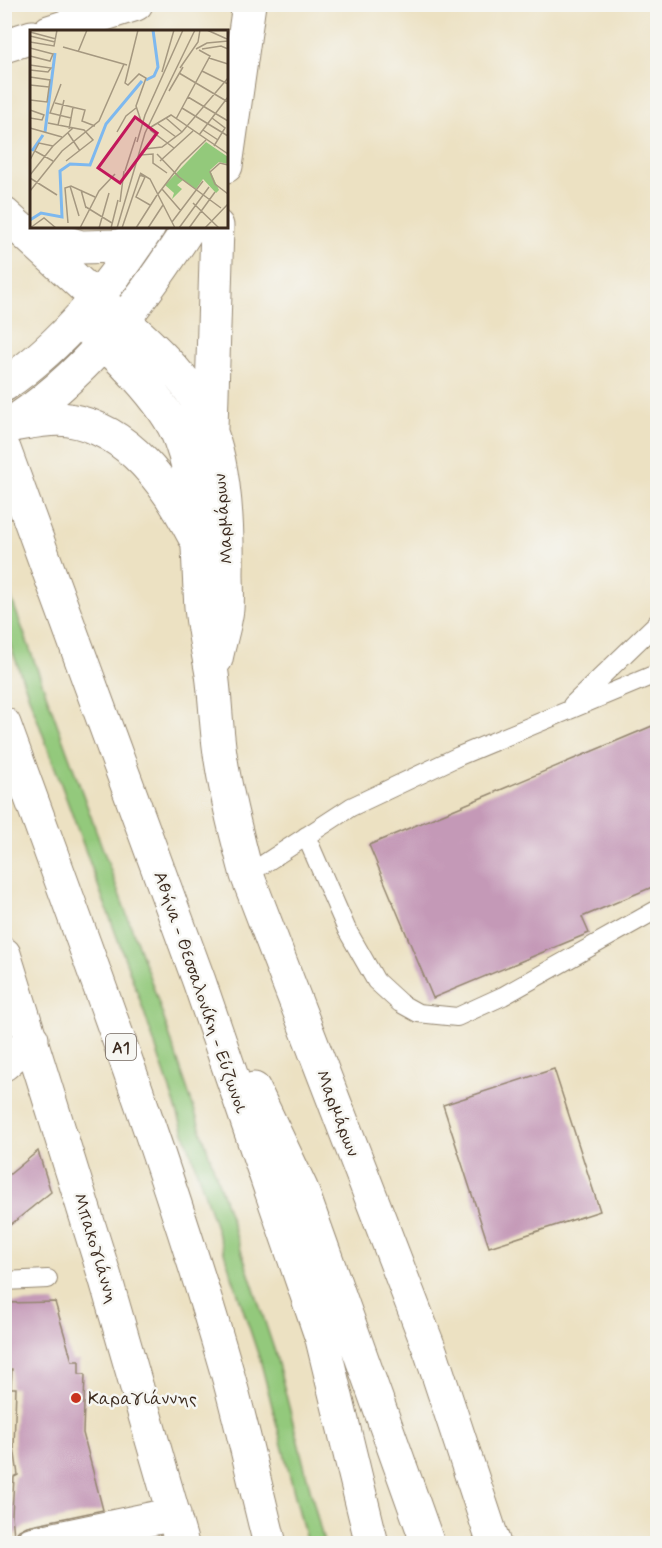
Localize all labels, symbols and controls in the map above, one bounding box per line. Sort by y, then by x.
inset map [30,30,228,228]
street label: Μαρμάρων [208,472,240,565]
street label: Αθήνα - Θεσσαλονίκη - Εύζωνοι [147,868,253,1117]
road number: Α1 [106,1034,136,1060]
street label: Μαρμάρων [310,1067,365,1160]
street label: Μπακογιάννη [67,1190,123,1306]
place label: Καραγιάννης [88,1387,197,1411]
marker: Καραγιάννης [69,1391,83,1405]

